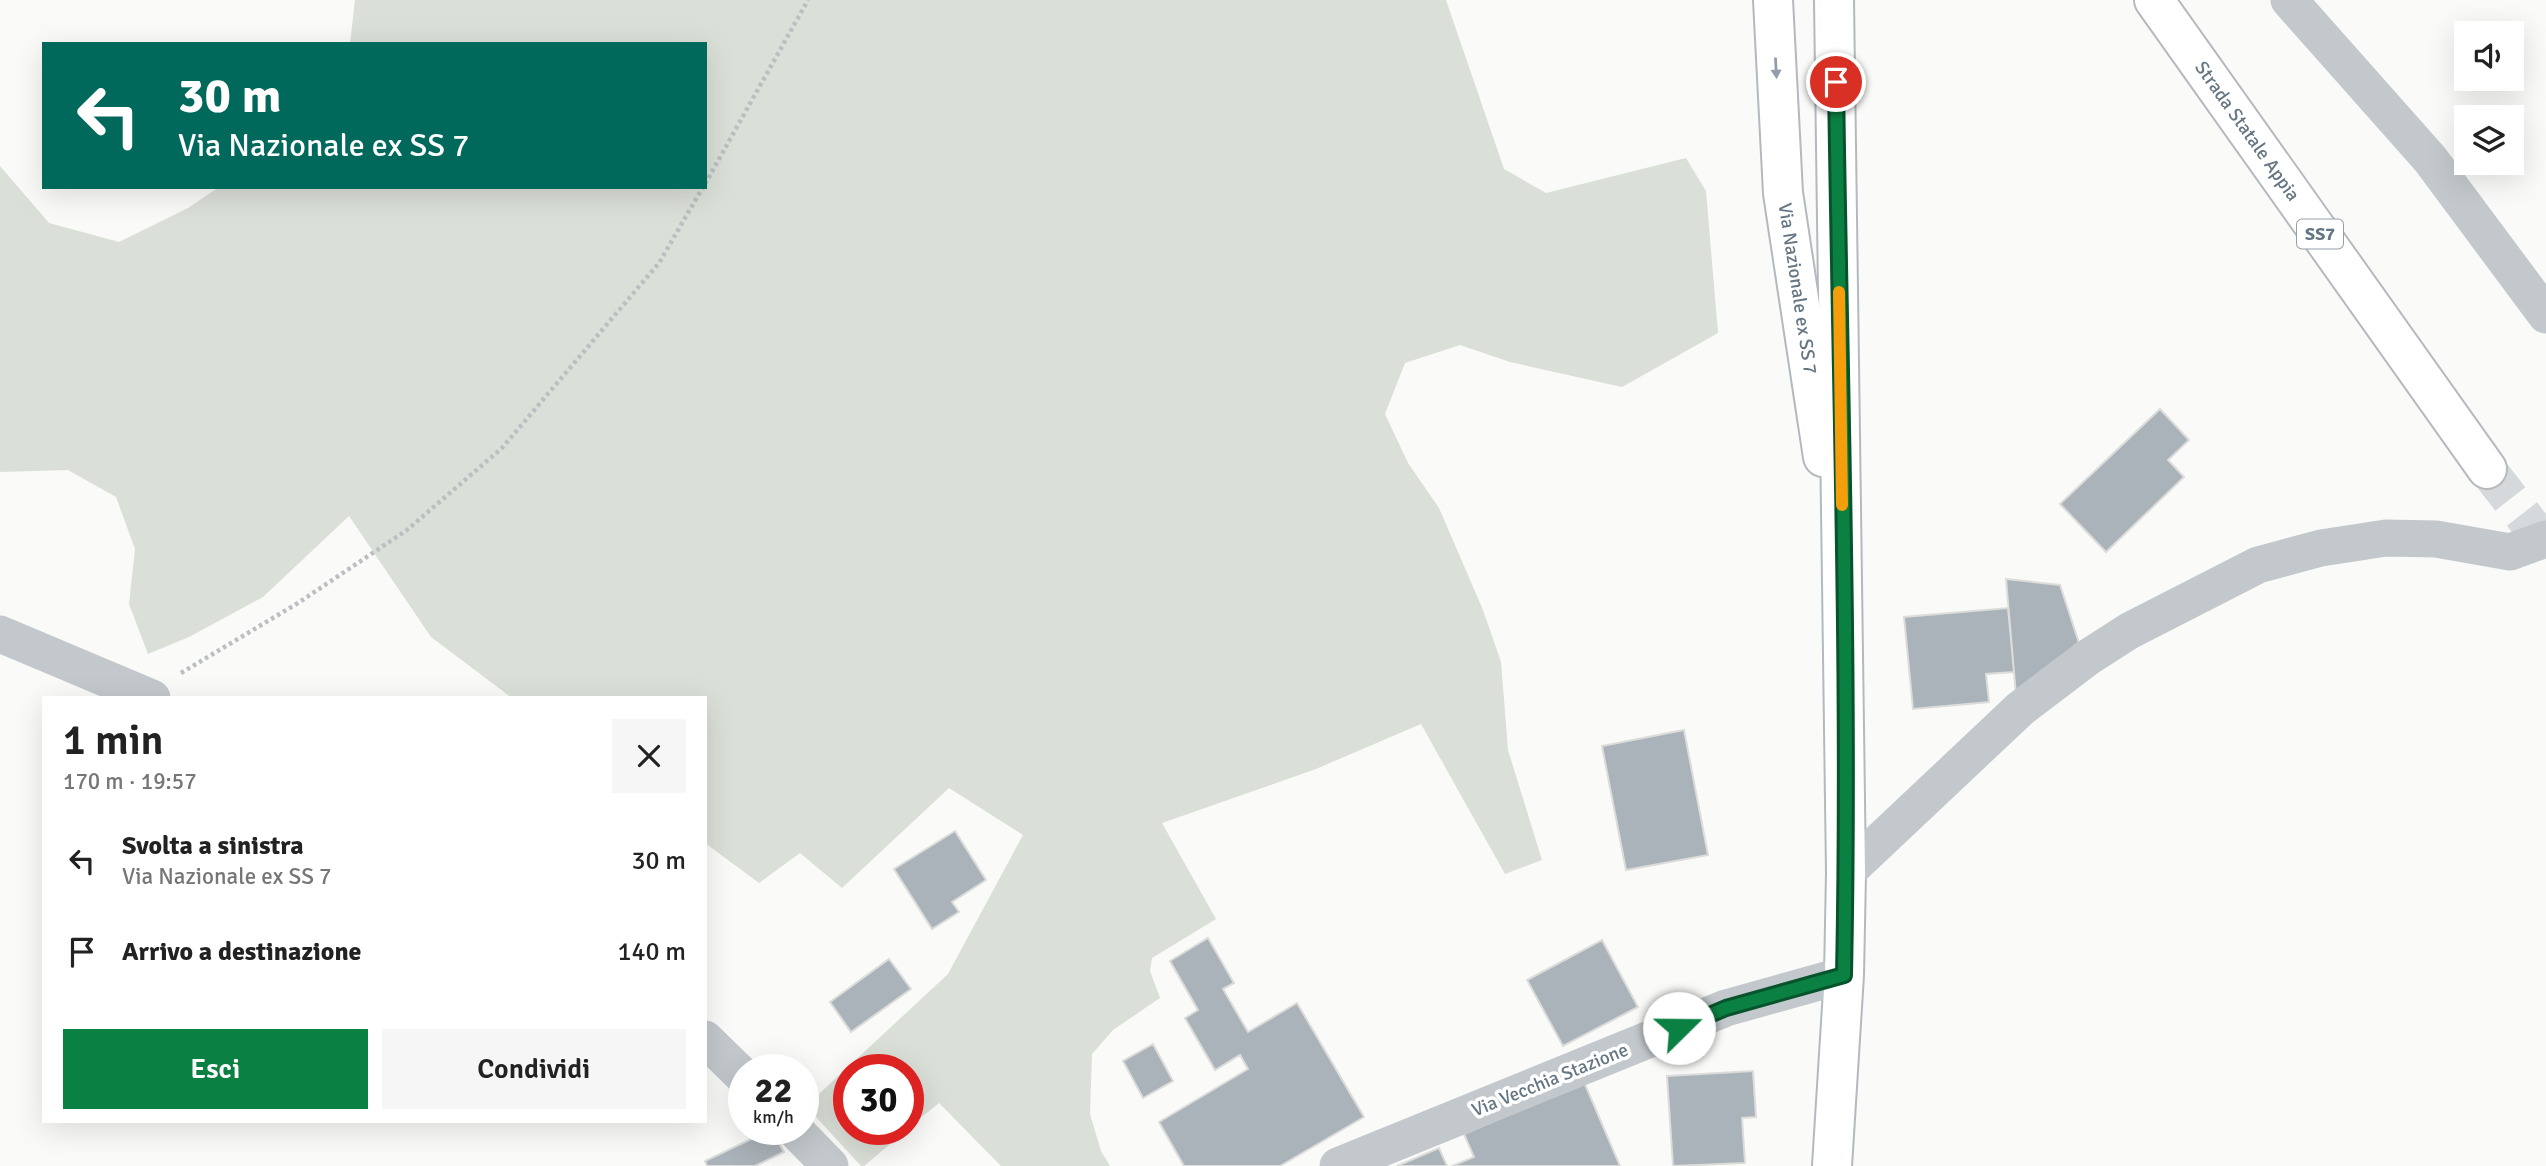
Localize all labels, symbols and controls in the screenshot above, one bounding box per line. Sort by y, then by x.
map controls [2454,21,2524,175]
button: sound [2454,21,2524,91]
pin [1806,52,1866,112]
one-way arrow [1771,57,1782,79]
street label: Strada Statale Appia [2189,57,2305,206]
icon: arrive [1817,63,1855,101]
text: 30 m [178,66,281,126]
icon: left [63,70,154,161]
button: layers [2454,105,2524,175]
text: Via Nazionale ex SS 7 [178,126,469,165]
street label: Via Nazionale ex SS 7 [1773,201,1822,376]
road number: SS7 [2297,220,2343,248]
text: 1 min [63,715,164,766]
button: close [612,719,686,793]
text: 170 m · 19:57 [63,767,197,796]
text: Svolta a sinistra [122,830,304,862]
icon: left [63,842,101,880]
text: 30 m [631,845,686,877]
text: Via Nazionale ex SS 7 [122,862,331,891]
icon: arrive [63,933,101,971]
text: Arrivo a destinazione [122,936,362,968]
text: 140 m [617,936,686,968]
position arrow [1642,991,1716,1065]
button: Esci [63,1029,368,1109]
button: Condividi [382,1029,686,1109]
street label: Via Vecchia Stazione [1468,1038,1632,1122]
speed limit sign: 30 [833,1054,924,1145]
text: 22 [755,1069,792,1112]
text: km/h [753,1106,794,1128]

